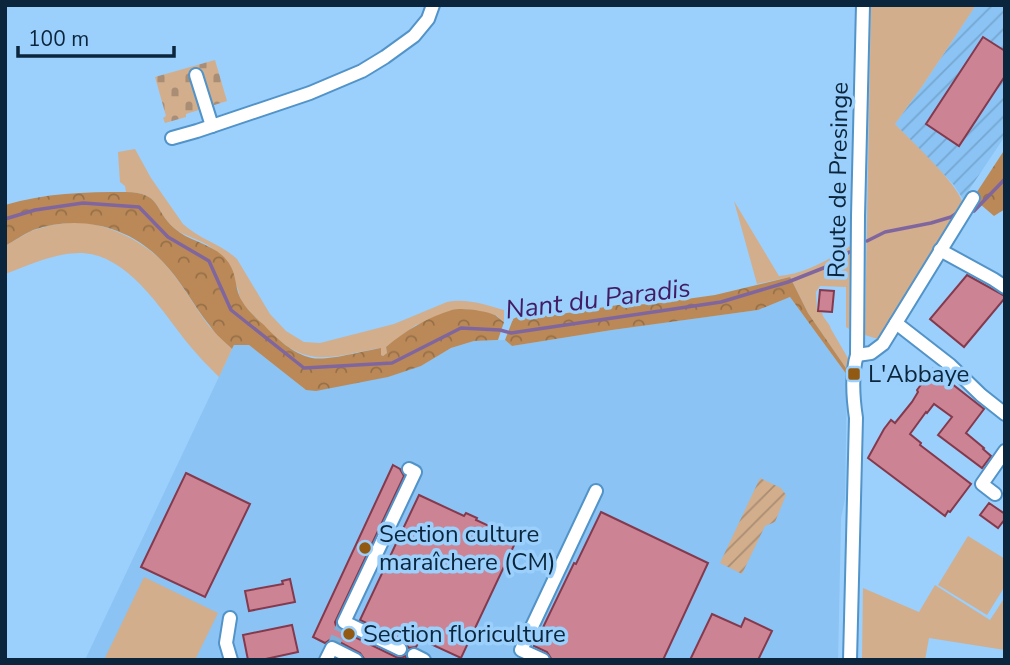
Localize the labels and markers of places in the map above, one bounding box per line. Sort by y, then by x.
place label: L'Abbaye [868,358,969,390]
marker: L'Abbaye [846,366,862,382]
place label: Section culture maraîchere (CM) [379,518,556,578]
marker: Section culture maraîchere (CM) [357,540,373,556]
place label: Section floriculture [363,618,566,650]
marker: Section floriculture [341,626,357,642]

